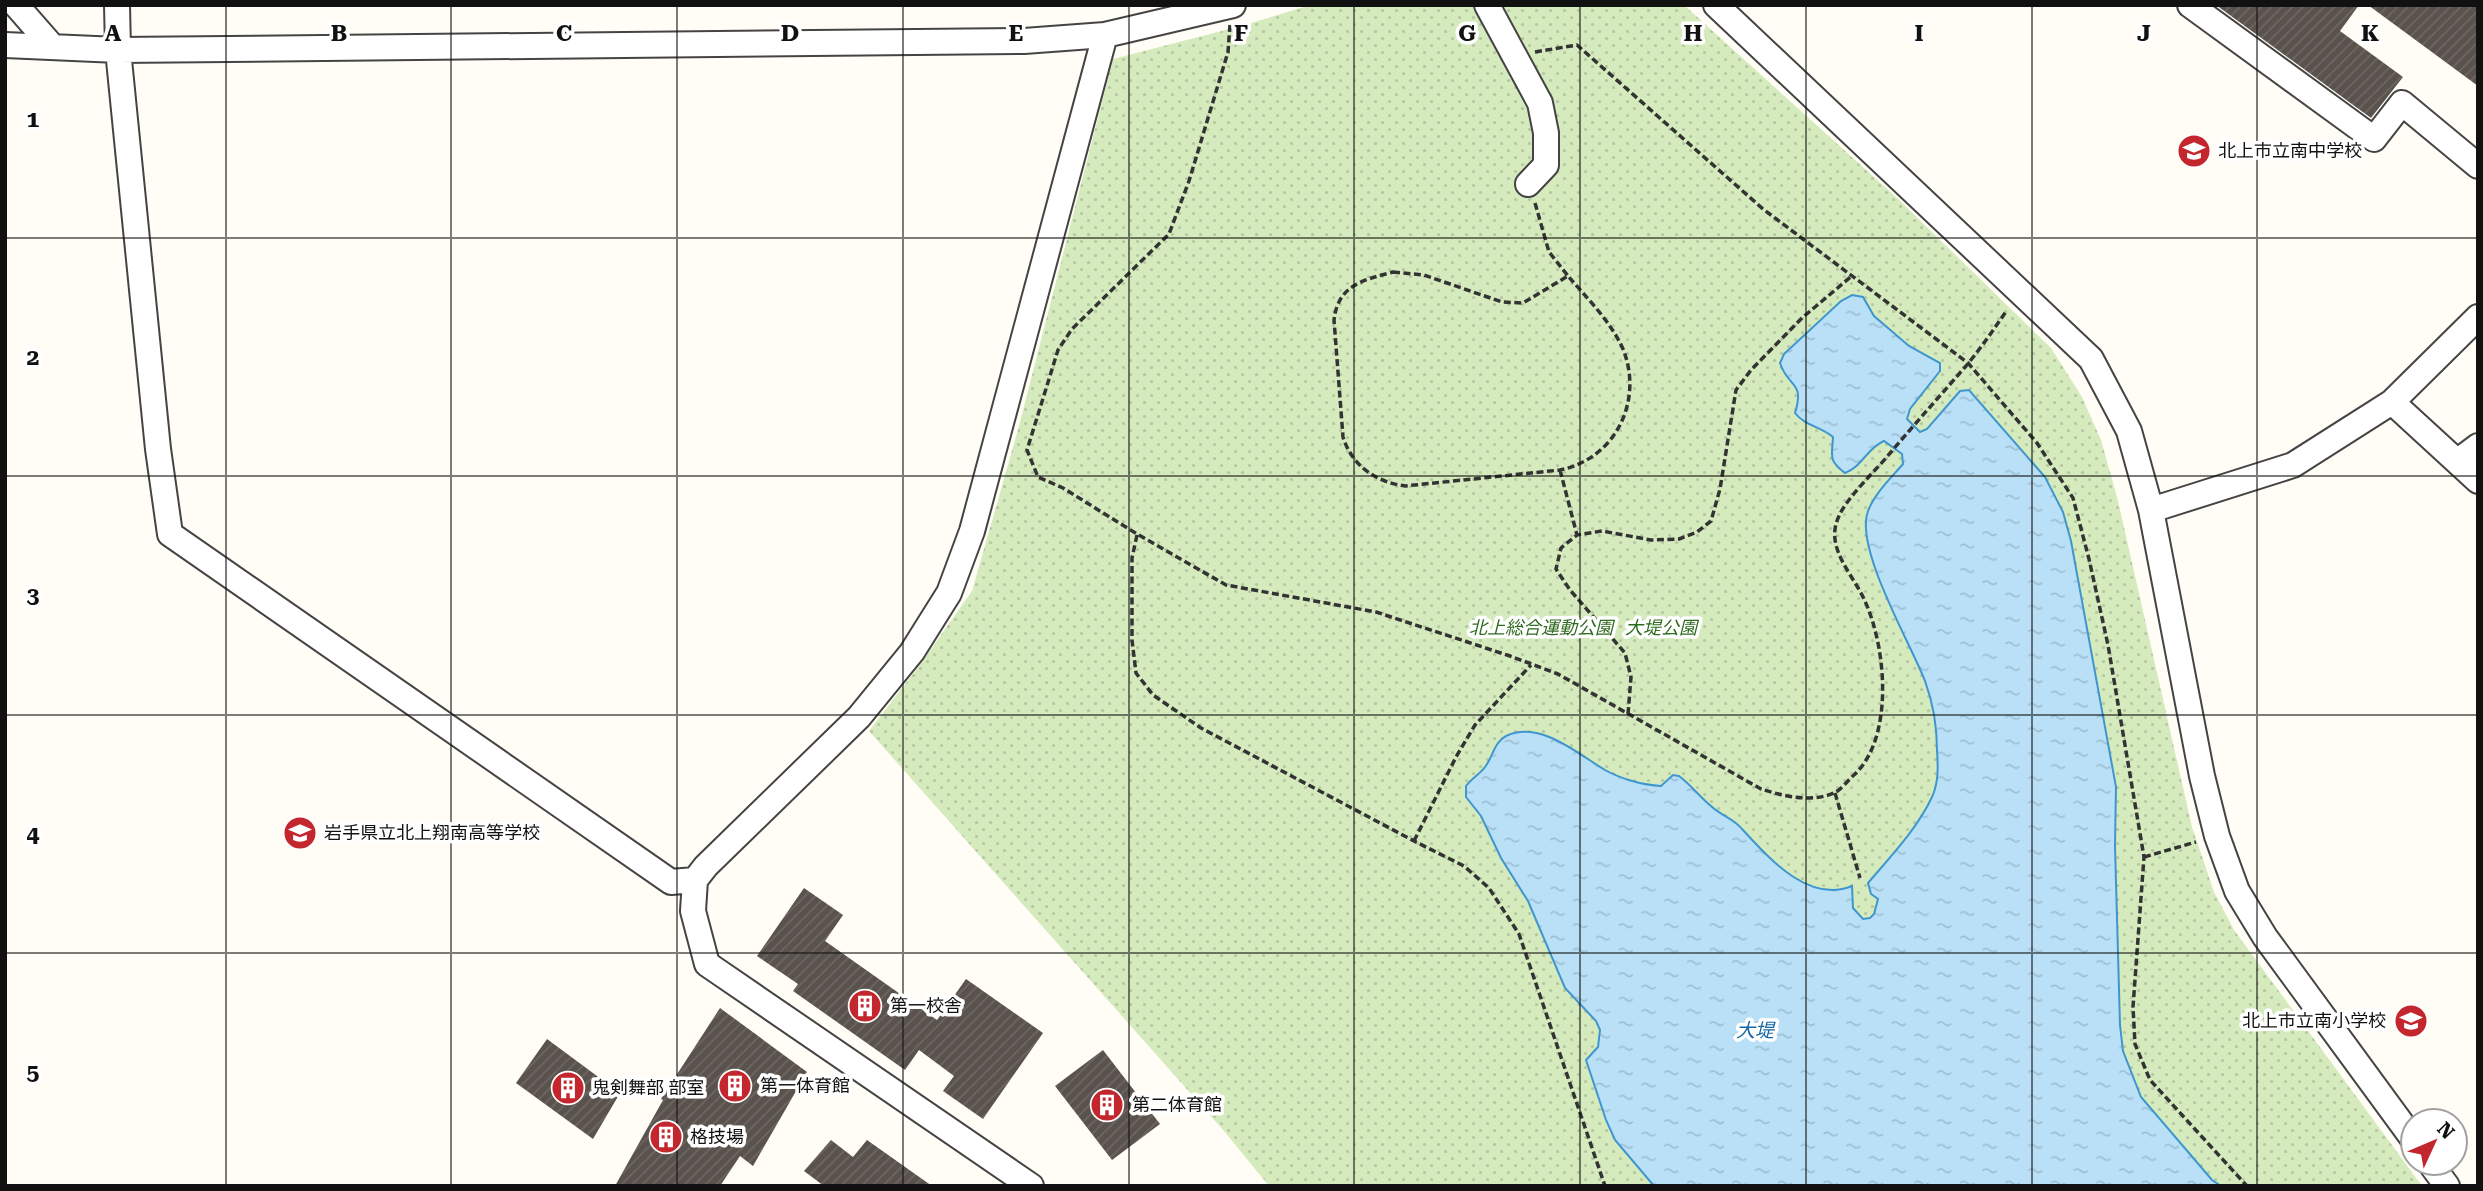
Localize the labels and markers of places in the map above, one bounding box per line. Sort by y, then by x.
school or university icon: 北上市立南中学校 [2175,132,2213,170]
place label: 北上市立南中学校 [2218,140,2362,161]
school or university icon: 岩手県立北上翔南高等学校 [281,814,319,852]
place label: 岩手県立北上翔南高等学校 [324,822,540,843]
building icon: 第一校舎 [846,987,884,1025]
place label: 第一校舎 [890,995,962,1016]
school or university icon: 北上市立南小学校 [2392,1002,2430,1040]
place label: 北上市立南小学校 [2242,1010,2386,1031]
building icon: 第一体育館 [716,1067,754,1105]
building icon: 鬼剣舞部 部室 [549,1069,587,1107]
place label: 第一体育館 [760,1075,850,1096]
place label: 鬼剣舞部 部室 [592,1077,705,1098]
building icon: 第二体育館 [1088,1086,1126,1124]
place label: 第二体育館 [1132,1094,1222,1115]
building icon: 格技場 [647,1118,685,1156]
place label: 格技場 [690,1126,744,1147]

